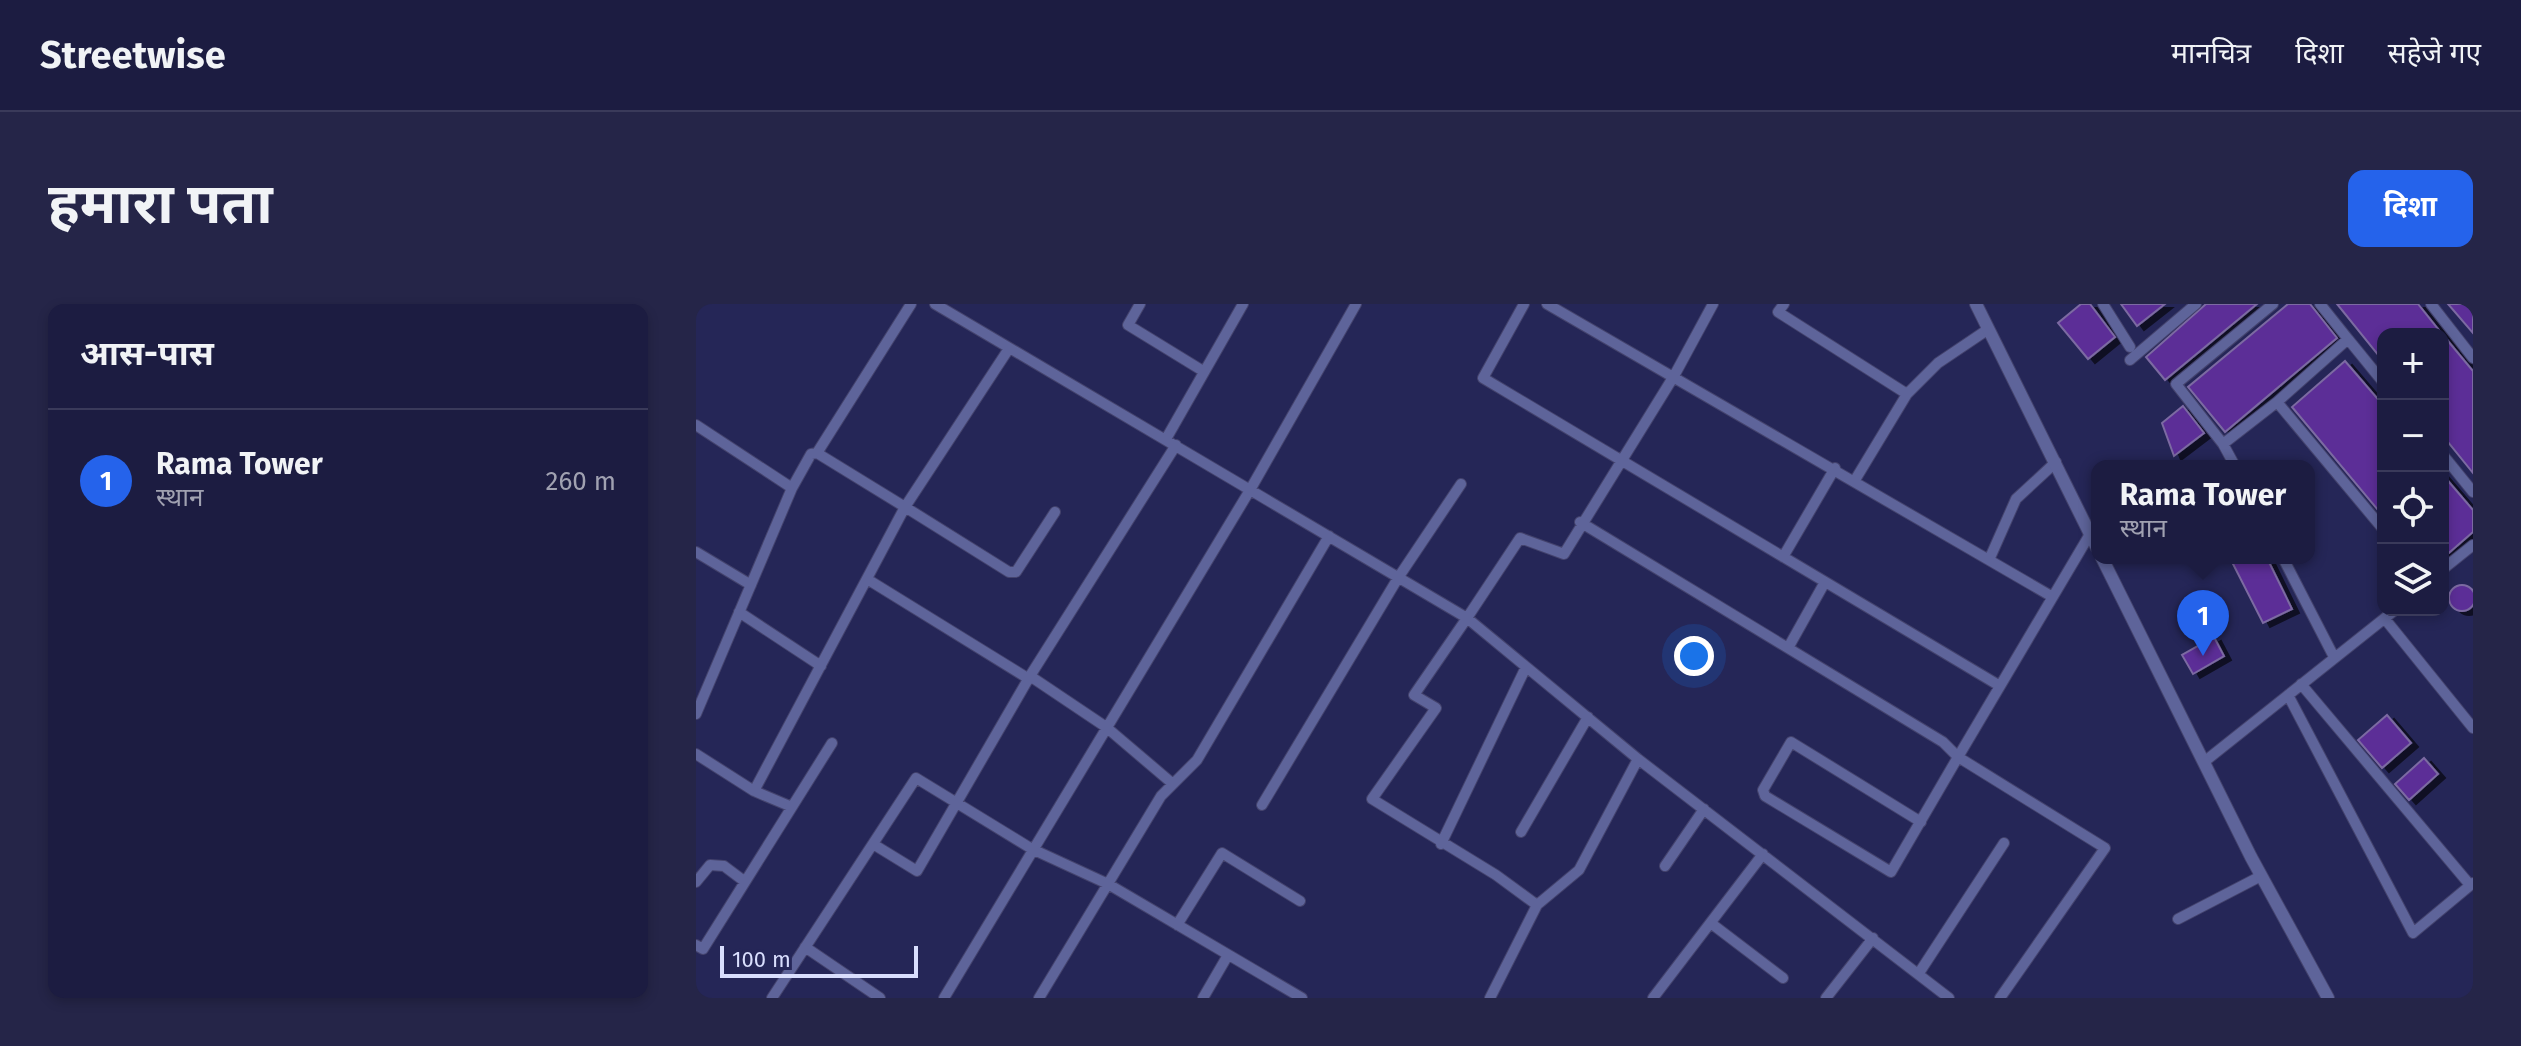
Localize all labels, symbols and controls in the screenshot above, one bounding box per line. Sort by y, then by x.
text: Streetwise [40,32,226,78]
text: मानचित्र [2171,37,2251,70]
text: दिशा [2295,37,2344,70]
text: सहेजे गए [2388,37,2481,70]
button: दिशा [2348,170,2473,247]
text: हमारा पता [48,171,273,238]
map controls [2377,328,2449,616]
button: + [2377,328,2449,400]
text: आस-पास [80,333,214,374]
button: − [2377,400,2449,472]
text: Rama Tower [156,446,323,482]
popup [2091,460,2315,564]
text: 1 [100,466,112,497]
text: 260 m [546,466,616,497]
button: locate [2377,472,2449,544]
text: Rama Tower [2120,477,2286,513]
text: स्थान [156,482,203,513]
text: स्थान [2120,513,2167,544]
button: layers [2377,544,2449,616]
pin: 1 [2177,590,2229,656]
your location [1674,636,1714,676]
scale bar [720,942,918,978]
text: 100 m [732,946,791,973]

